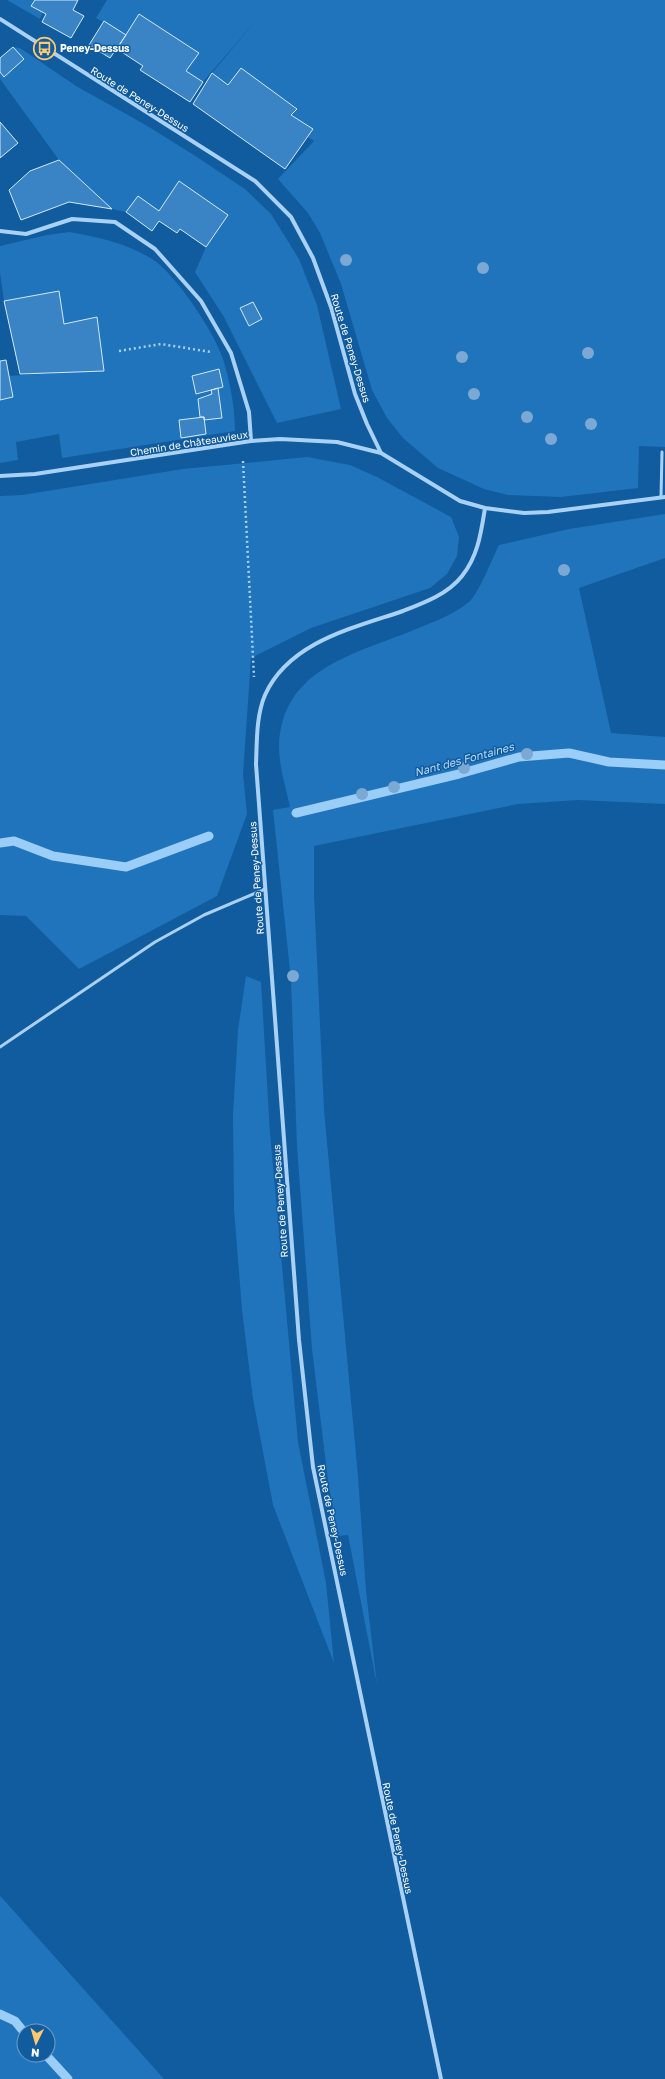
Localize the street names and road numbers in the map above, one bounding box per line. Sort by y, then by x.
street label: Route de Peney-Dessus [89,64,191,134]
street label: Route de Peney-Dessus [329,292,373,404]
street label: Chemin de Châteauvieux [129,428,249,458]
street label: Route de Peney-Dessus [246,821,266,935]
street label: Route de Peney-Dessus [270,1144,290,1258]
street label: Route de Peney-Dessus [315,1463,351,1577]
street label: Route de Peney-Dessus [380,1781,416,1895]

